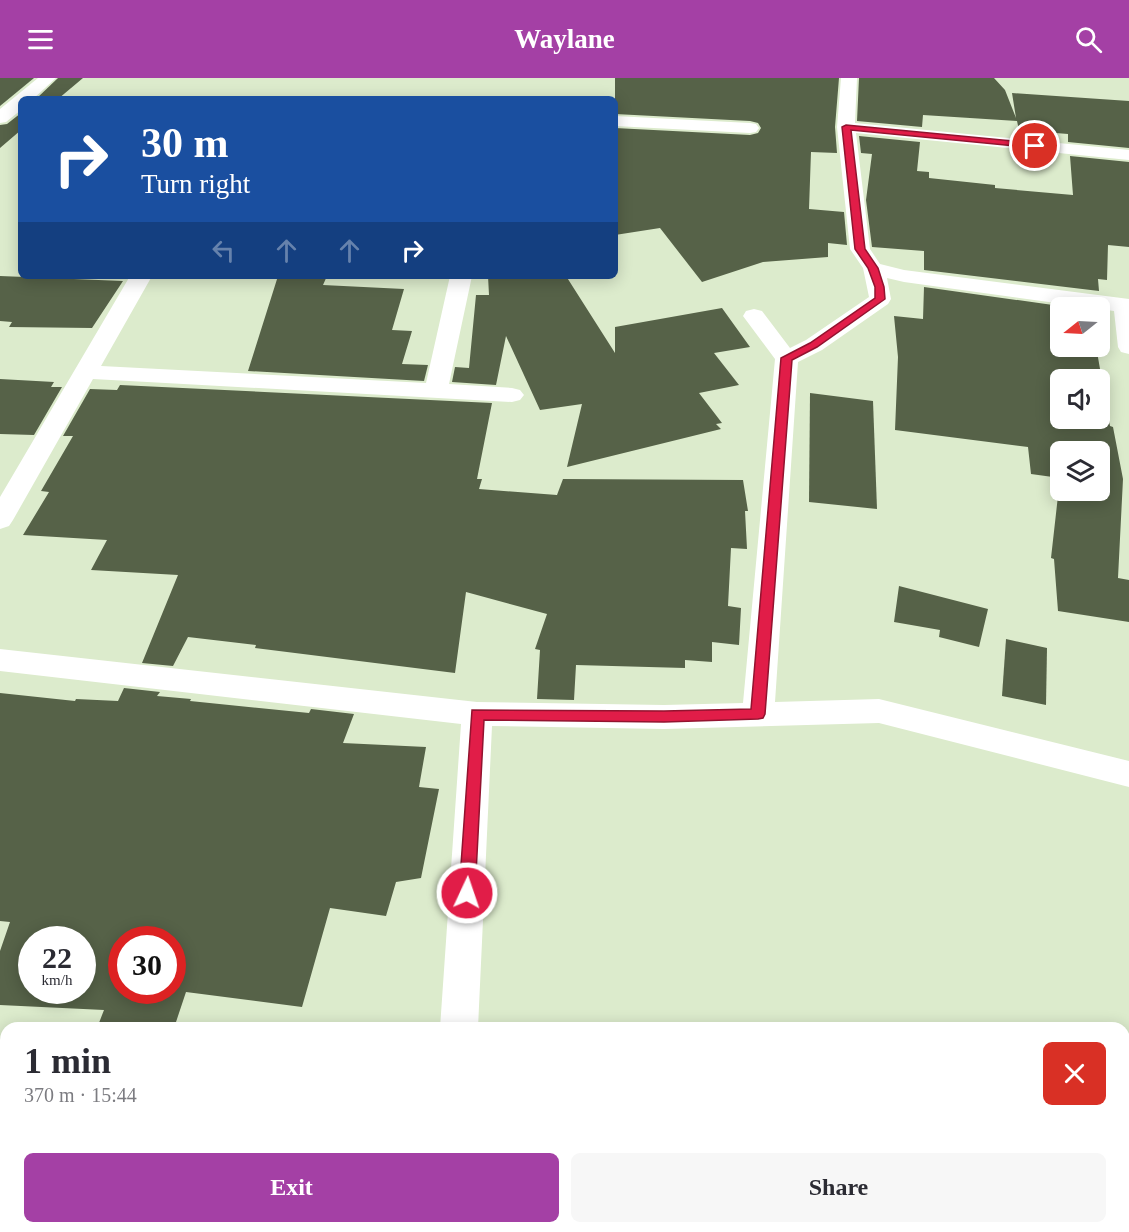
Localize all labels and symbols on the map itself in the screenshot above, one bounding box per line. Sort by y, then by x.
pin [1009,120,1060,171]
north arrow [1050,297,1110,357]
position arrow [435,861,499,925]
speed limit sign: 30 [108,926,186,1004]

